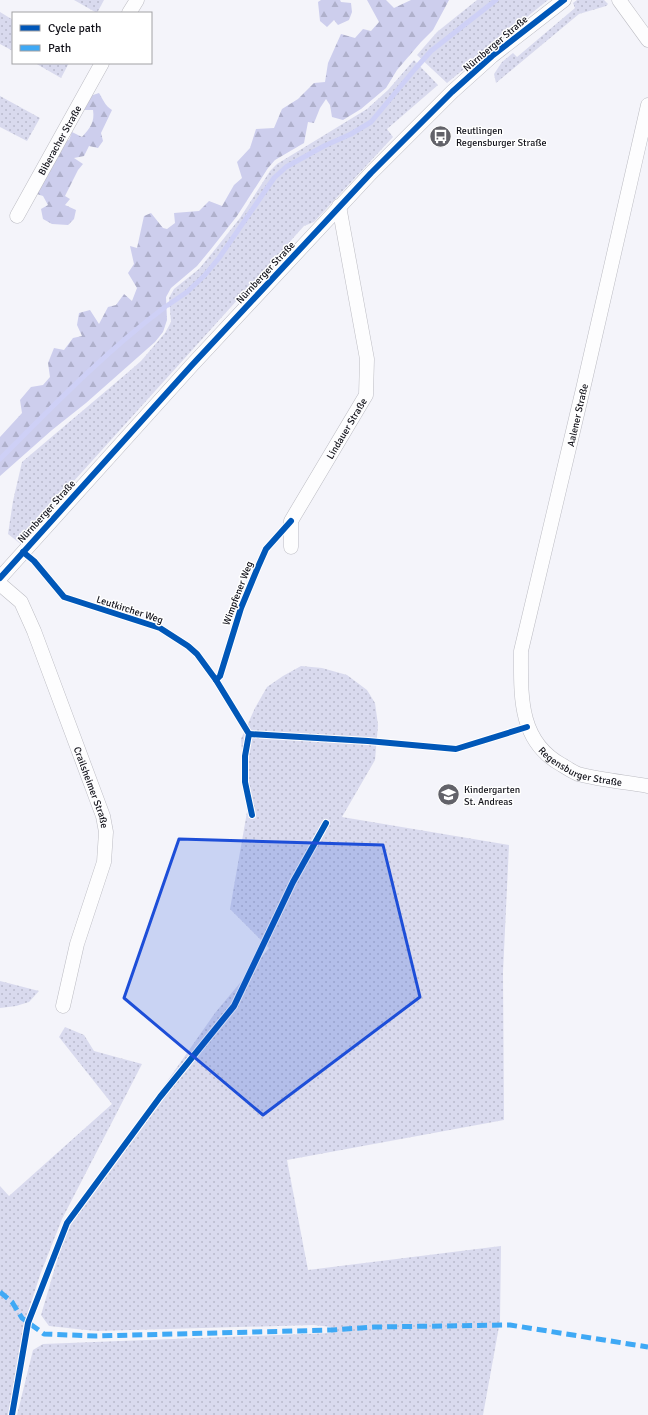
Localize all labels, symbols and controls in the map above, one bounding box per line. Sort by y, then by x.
legend [12,12,152,64]
street label: Nürnberger Straße [461,13,530,74]
text: Cycle path [48,21,101,36]
text: Path [48,41,71,56]
street label: Biberacher Straße [36,103,84,177]
bus stop icon: Reutlingen Regensburger Straße [428,123,454,149]
place label: Reutlingen Regensburger Straße [456,125,547,149]
street label: Nürnberger Straße [234,239,298,306]
street label: Aalener Straße [565,383,591,448]
street label: Lindauer Straße [324,396,370,461]
street label: Nürnberger Straße [15,478,78,546]
street label: Wimpfener Weg [220,560,256,627]
street label: Leutkircher Weg [95,594,165,626]
street label: Crailsheimer Straße [71,745,110,829]
street label: Regensburger Straße [535,745,623,789]
school or university icon: Kindergarten St. Andreas [436,782,462,808]
place label: Kindergarten St. Andreas [464,784,520,808]

